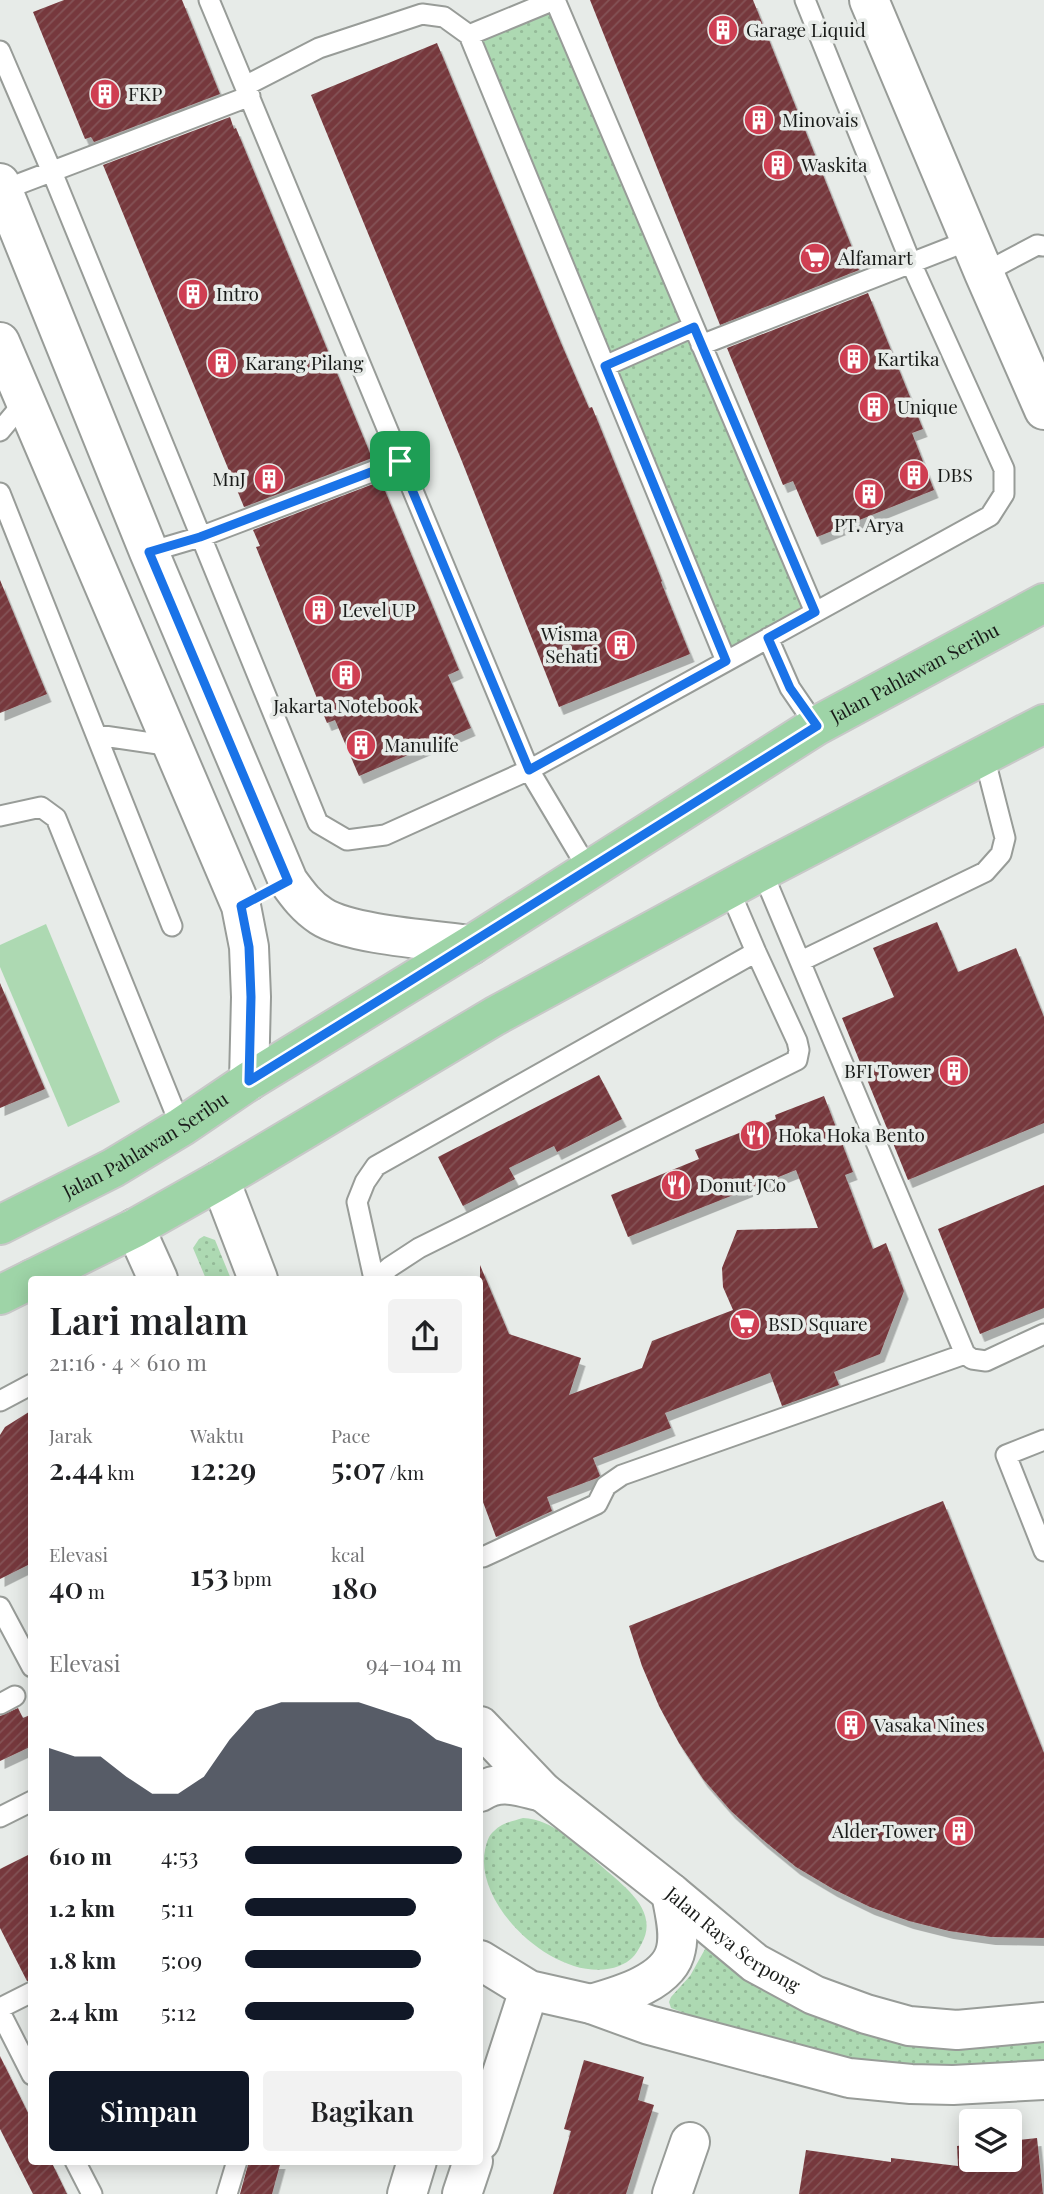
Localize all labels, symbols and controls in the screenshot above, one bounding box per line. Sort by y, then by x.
building icon: Garage Liquid [706,13,740,47]
place label: Garage Liquid [746,16,866,42]
building icon: FKP [88,77,122,111]
place label: FKP [128,80,162,106]
building icon: Minovais [742,103,776,137]
place label: Minovais [782,106,858,132]
building icon: Waskita [761,148,795,182]
place label: Waskita [800,151,868,177]
supermarket icon: Alfamart [798,241,832,275]
place label: Alfamart [837,244,913,270]
building icon: Intro [176,277,210,311]
place label: Intro [216,280,259,306]
building icon: Kartika [837,342,871,376]
place label: Kartika [877,345,940,371]
building icon: Karang Pilang [205,346,239,380]
place label: Karang Pilang [245,349,364,375]
building icon: Unique [857,390,891,424]
place label: Unique [897,393,958,419]
pin [370,431,430,491]
icon: arrive [381,442,419,480]
building icon: DBS [897,458,931,492]
place label: DBS [937,461,973,487]
building icon: MnJ [252,462,286,496]
place label: MnJ [212,465,246,491]
building icon: PT. Arya [852,477,886,511]
place label: PT. Arya [834,511,905,537]
building icon: Level UP [302,593,336,627]
place label: Level UP [342,596,416,622]
street label: Jalan Pahlawan Seribu [824,616,1003,729]
place label: Wisma Sehati [540,620,599,668]
building icon: Wisma Sehati [604,628,638,662]
building icon: Jakarta Notebook [329,658,363,692]
place label: Jakarta Notebook [272,692,419,718]
building icon: Manulife [344,728,378,762]
place label: Manulife [384,731,459,757]
building icon: BFI Tower [937,1054,971,1088]
place label: BFI Tower [844,1057,932,1083]
street label: Jalan Pahlawan Seribu [57,1085,233,1204]
restaurant icon: Hoka Hoka Bento [738,1118,772,1152]
place label: Hoka Hoka Bento [778,1121,925,1147]
restaurant icon: Donut JCo [659,1168,693,1202]
place label: Donut JCo [699,1171,786,1197]
text: Lari malam [49,1294,248,1345]
button: share [388,1299,462,1373]
supermarket icon: BSD Square [728,1307,762,1341]
place label: BSD Square [768,1310,868,1336]
text: 21:16 · 4 × 610 m [49,1346,207,1377]
text: Jarak [49,1422,93,1448]
text: Waktu [190,1422,244,1448]
text: Pace [331,1422,370,1448]
text: 2.44 [49,1448,103,1488]
text: 12:29 [190,1448,257,1488]
text: 5:07 [331,1448,385,1488]
text: km [103,1459,135,1485]
text: /km [385,1459,424,1485]
text: Elevasi [49,1541,108,1567]
text: kcal [331,1541,365,1567]
text: 153 [190,1554,229,1594]
text: bpm [229,1565,272,1591]
text: 40 [49,1567,83,1607]
text: 180 [331,1567,378,1607]
text: m [83,1578,105,1604]
text: Elevasi [49,1647,120,1678]
text: 94–104 m [366,1647,462,1678]
building icon: Vasaka Nines [834,1708,868,1742]
place label: Vasaka Nines [873,1711,985,1737]
building icon: Alder Tower [942,1814,976,1848]
place label: Alder Tower [831,1817,937,1843]
text: 610 m [49,1840,112,1871]
text: 4:53 [161,1840,198,1871]
street label: Jalan Raya Serpong [660,1879,805,1997]
text: 1.2 km [49,1892,115,1923]
text: 5:11 [161,1892,194,1923]
text: 1.8 km [49,1944,116,1975]
text: 5:09 [161,1944,202,1975]
text: 2.4 km [49,1996,119,2027]
text: 5:12 [161,1996,196,2027]
button: Simpan [49,2071,249,2151]
button: Bagikan [263,2071,462,2151]
map controls [959,2109,1022,2172]
button: layers [959,2109,1022,2172]

